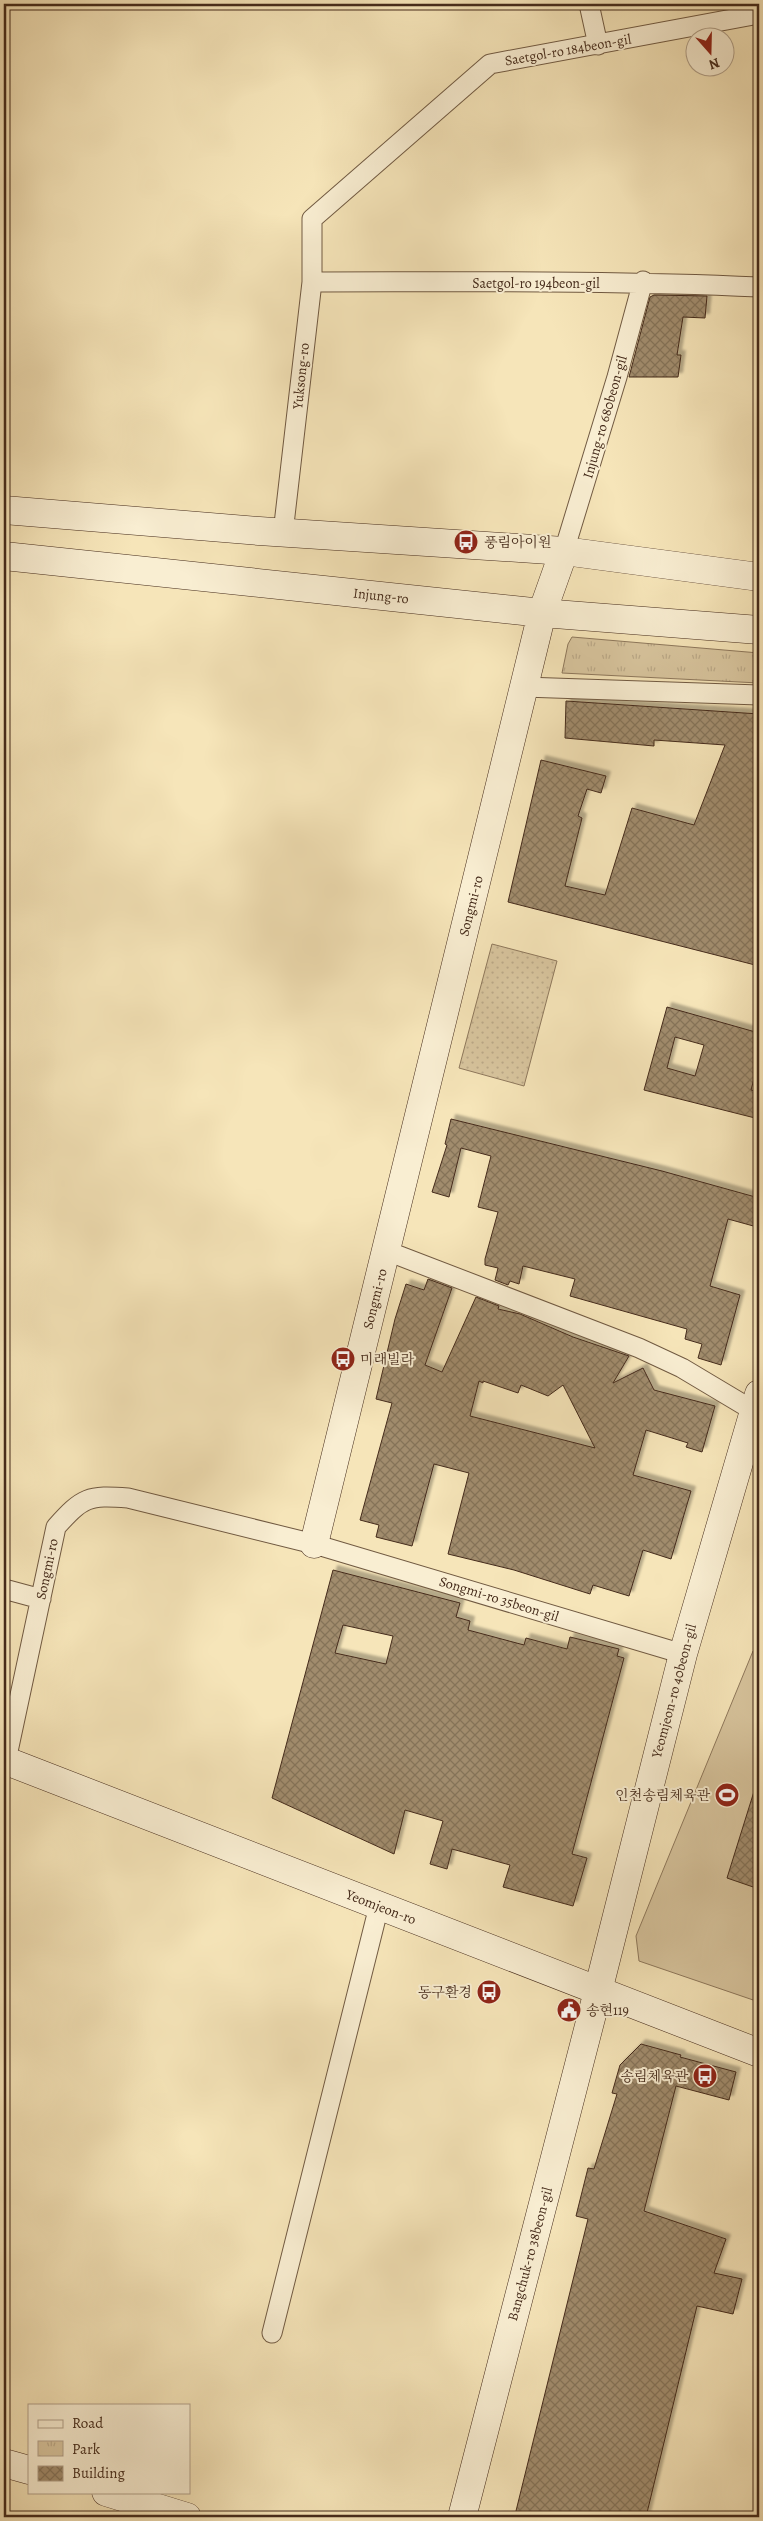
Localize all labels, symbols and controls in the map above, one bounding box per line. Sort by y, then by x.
north arrow [686,28,736,78]
street label: Saetgol-ro 184beon-gil [503,29,633,70]
text: N [706,53,722,74]
street label: Saetgol-ro 194beon-gil [472,274,600,293]
street label: Yuksong-ro [288,342,314,411]
street label: Injung-ro 680beon-gil [578,353,632,481]
bus stop icon: 풍림아이원 [453,529,479,555]
place label: 풍림아이원 [484,533,552,552]
street label: Injung-ro [352,584,410,608]
street label: Songmi-ro [454,874,488,938]
street label: Songmi-ro [358,1267,392,1331]
bus stop icon: 미래빌라 [330,1346,356,1372]
place label: 미래빌라 [360,1350,415,1369]
street label: Songmi-ro [31,1537,63,1601]
street label: Songmi-ro 35beon-gil [437,1572,562,1626]
street label: Yeomjeon-ro 40beon-gil [647,1621,701,1761]
sports icon: 인천송림체육관 [714,1782,740,1808]
place label: 인천송림체육관 [615,1786,710,1805]
street label: Yeomjeon-ro [342,1885,419,1929]
bus stop icon: 동구환경 [476,1979,502,2005]
place label: 동구환경 [418,1983,472,2002]
public building icon: 송현119 [556,1997,582,2023]
place label: 송현119 [586,2001,629,2020]
bus stop icon: 송림체육관 [692,2063,718,2089]
place label: 송림체육관 [620,2067,688,2086]
street label: Bangchuk-ro 38beon-gil [503,2184,557,2323]
legend [28,2404,190,2494]
text: Road [72,2413,104,2433]
text: Park [72,2439,101,2459]
text: Building [72,2463,125,2483]

